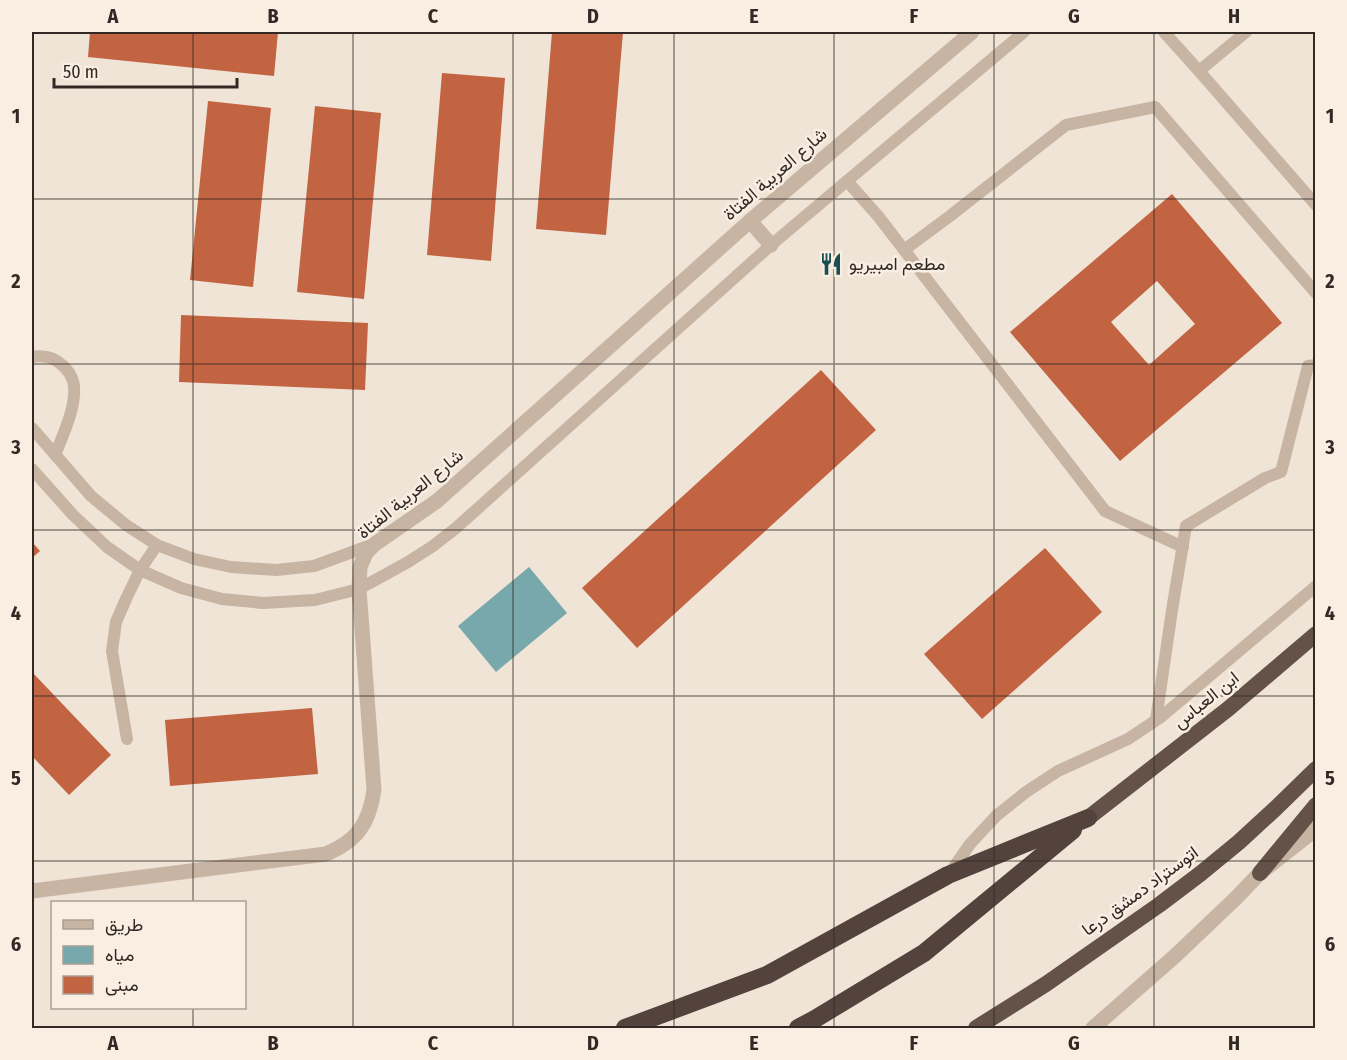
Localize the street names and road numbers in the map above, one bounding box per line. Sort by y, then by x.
street label: شارع العربية الفتاة [719,123,832,226]
street label: شارع العربية الفتاة [352,444,468,544]
street label: ابن العباس [1169,667,1243,733]
street label: اتوستراد دمشق درعا [1077,841,1203,941]

